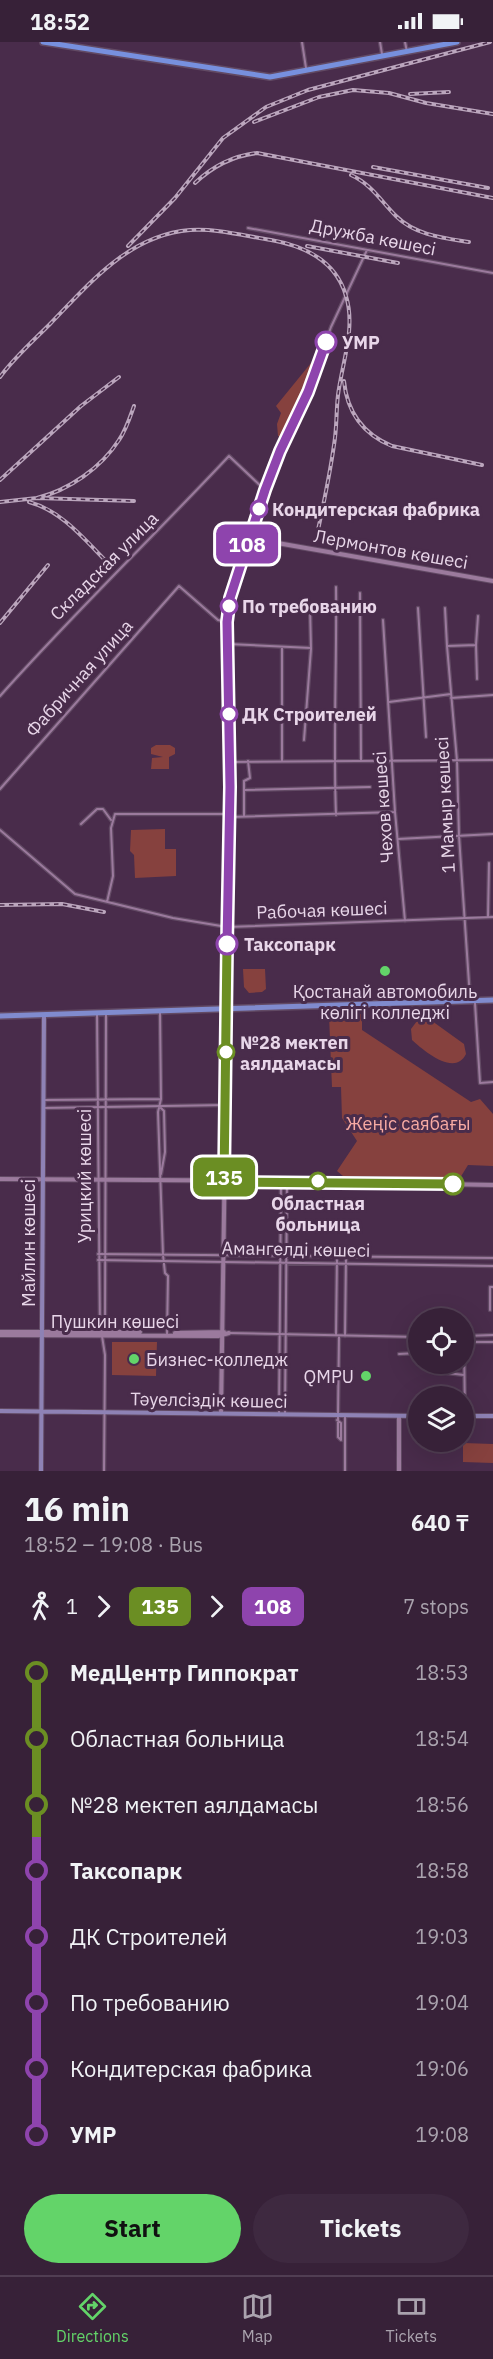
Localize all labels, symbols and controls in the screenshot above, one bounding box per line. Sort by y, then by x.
text: 18:52 [30,7,90,36]
street label: Дружба көшесі [308,214,438,260]
marker: УМР [315,331,337,353]
place label: УМР [342,331,380,354]
place label: Кондитерская фабрика [272,498,480,521]
marker: Кондитерская фабрика [250,500,268,518]
street label: Складская улица [45,507,163,625]
line badge: 108 [212,524,282,564]
street label: Лермонтов көшесі [312,524,470,574]
text: 108 [228,530,266,558]
place label: По требованию [242,595,377,618]
marker: По требованию [220,597,238,615]
street label: Фабричная улица [20,614,138,741]
place label: ДК Строителей [242,703,377,726]
marker: ДК Строителей [220,705,238,723]
street label: 1 Мамыр көшесі [430,736,460,874]
street label: Чехов көшесі [368,750,398,864]
street label: Рабочая көшесі [256,896,388,924]
marker: Таксопарк [216,933,238,955]
place label: Таксопарк [244,933,336,956]
marker: Қостанай автомобиль көлігі колледжі [378,964,392,978]
place label: Қостанай автомобиль көлігі колледжі [293,980,477,1024]
place label: №28 мектеп аялдамасы [240,1031,348,1075]
marker: №28 мектеп аялдамасы [217,1043,235,1061]
street label: Урицкий көшесі [73,1109,96,1243]
park label: Жеңіс саябағы [345,1112,471,1135]
line badge: 135 [190,1158,258,1196]
text: 135 [205,1163,243,1191]
marker: Областная больница [309,1172,327,1190]
unlabelled marker [442,1173,464,1195]
street label: Майлин көшесі [17,1179,40,1307]
place label: Областная больница [271,1192,365,1236]
street label: Амангелді көшесі [221,1236,371,1262]
map controls [408,1308,474,1452]
button: locate [408,1308,474,1374]
street label: Пушкин көшесі [51,1310,179,1333]
place label: Бизнес-колледж [146,1348,288,1371]
marker: Бизнес-колледж [127,1352,141,1366]
place label: QMPU [304,1365,354,1388]
marker: QMPU [359,1369,373,1383]
button: layers [408,1386,474,1452]
street label: Тәуелсіздік көшесі [130,1387,288,1413]
text: 16 min [24,1487,130,1530]
text: 640 ₸ [411,1508,469,1537]
text: 18:52 – 19:08 · Bus [24,1531,203,1558]
icon: walk [24,1590,57,1623]
icon: forward [87,1590,120,1623]
icon: forward [200,1590,233,1623]
text: 135 [141,1592,179,1620]
text: 108 [254,1592,292,1620]
text: 1 [66,1593,78,1620]
text: 7 stops [403,1593,469,1620]
text: МедЦентр Гиппократ [70,1658,299,1687]
text: 18:53 [415,1659,469,1686]
text: Областная больница [70,1724,285,1753]
text: 18:54 [415,1725,469,1752]
text: №28 мектеп аялдамасы [70,1790,319,1819]
text: 18:56 [415,1791,469,1818]
text: Таксопарк [70,1856,182,1885]
text: 18:58 [415,1857,469,1884]
text: ДК Строителей [70,1922,227,1951]
text: 19:03 [415,1923,469,1950]
text: По требованию [70,1988,230,2017]
text: 19:04 [415,1989,469,2016]
text: Кондитерская фабрика [70,2054,312,2083]
text: 19:06 [415,2055,469,2082]
text: УМР [70,2120,116,2149]
text: 19:08 [415,2121,469,2148]
button: Start [24,2194,241,2263]
button: Tickets [253,2194,469,2263]
tab: Directions [56,2290,129,2346]
tab: Map [241,2290,274,2346]
tab: Tickets [385,2290,437,2346]

